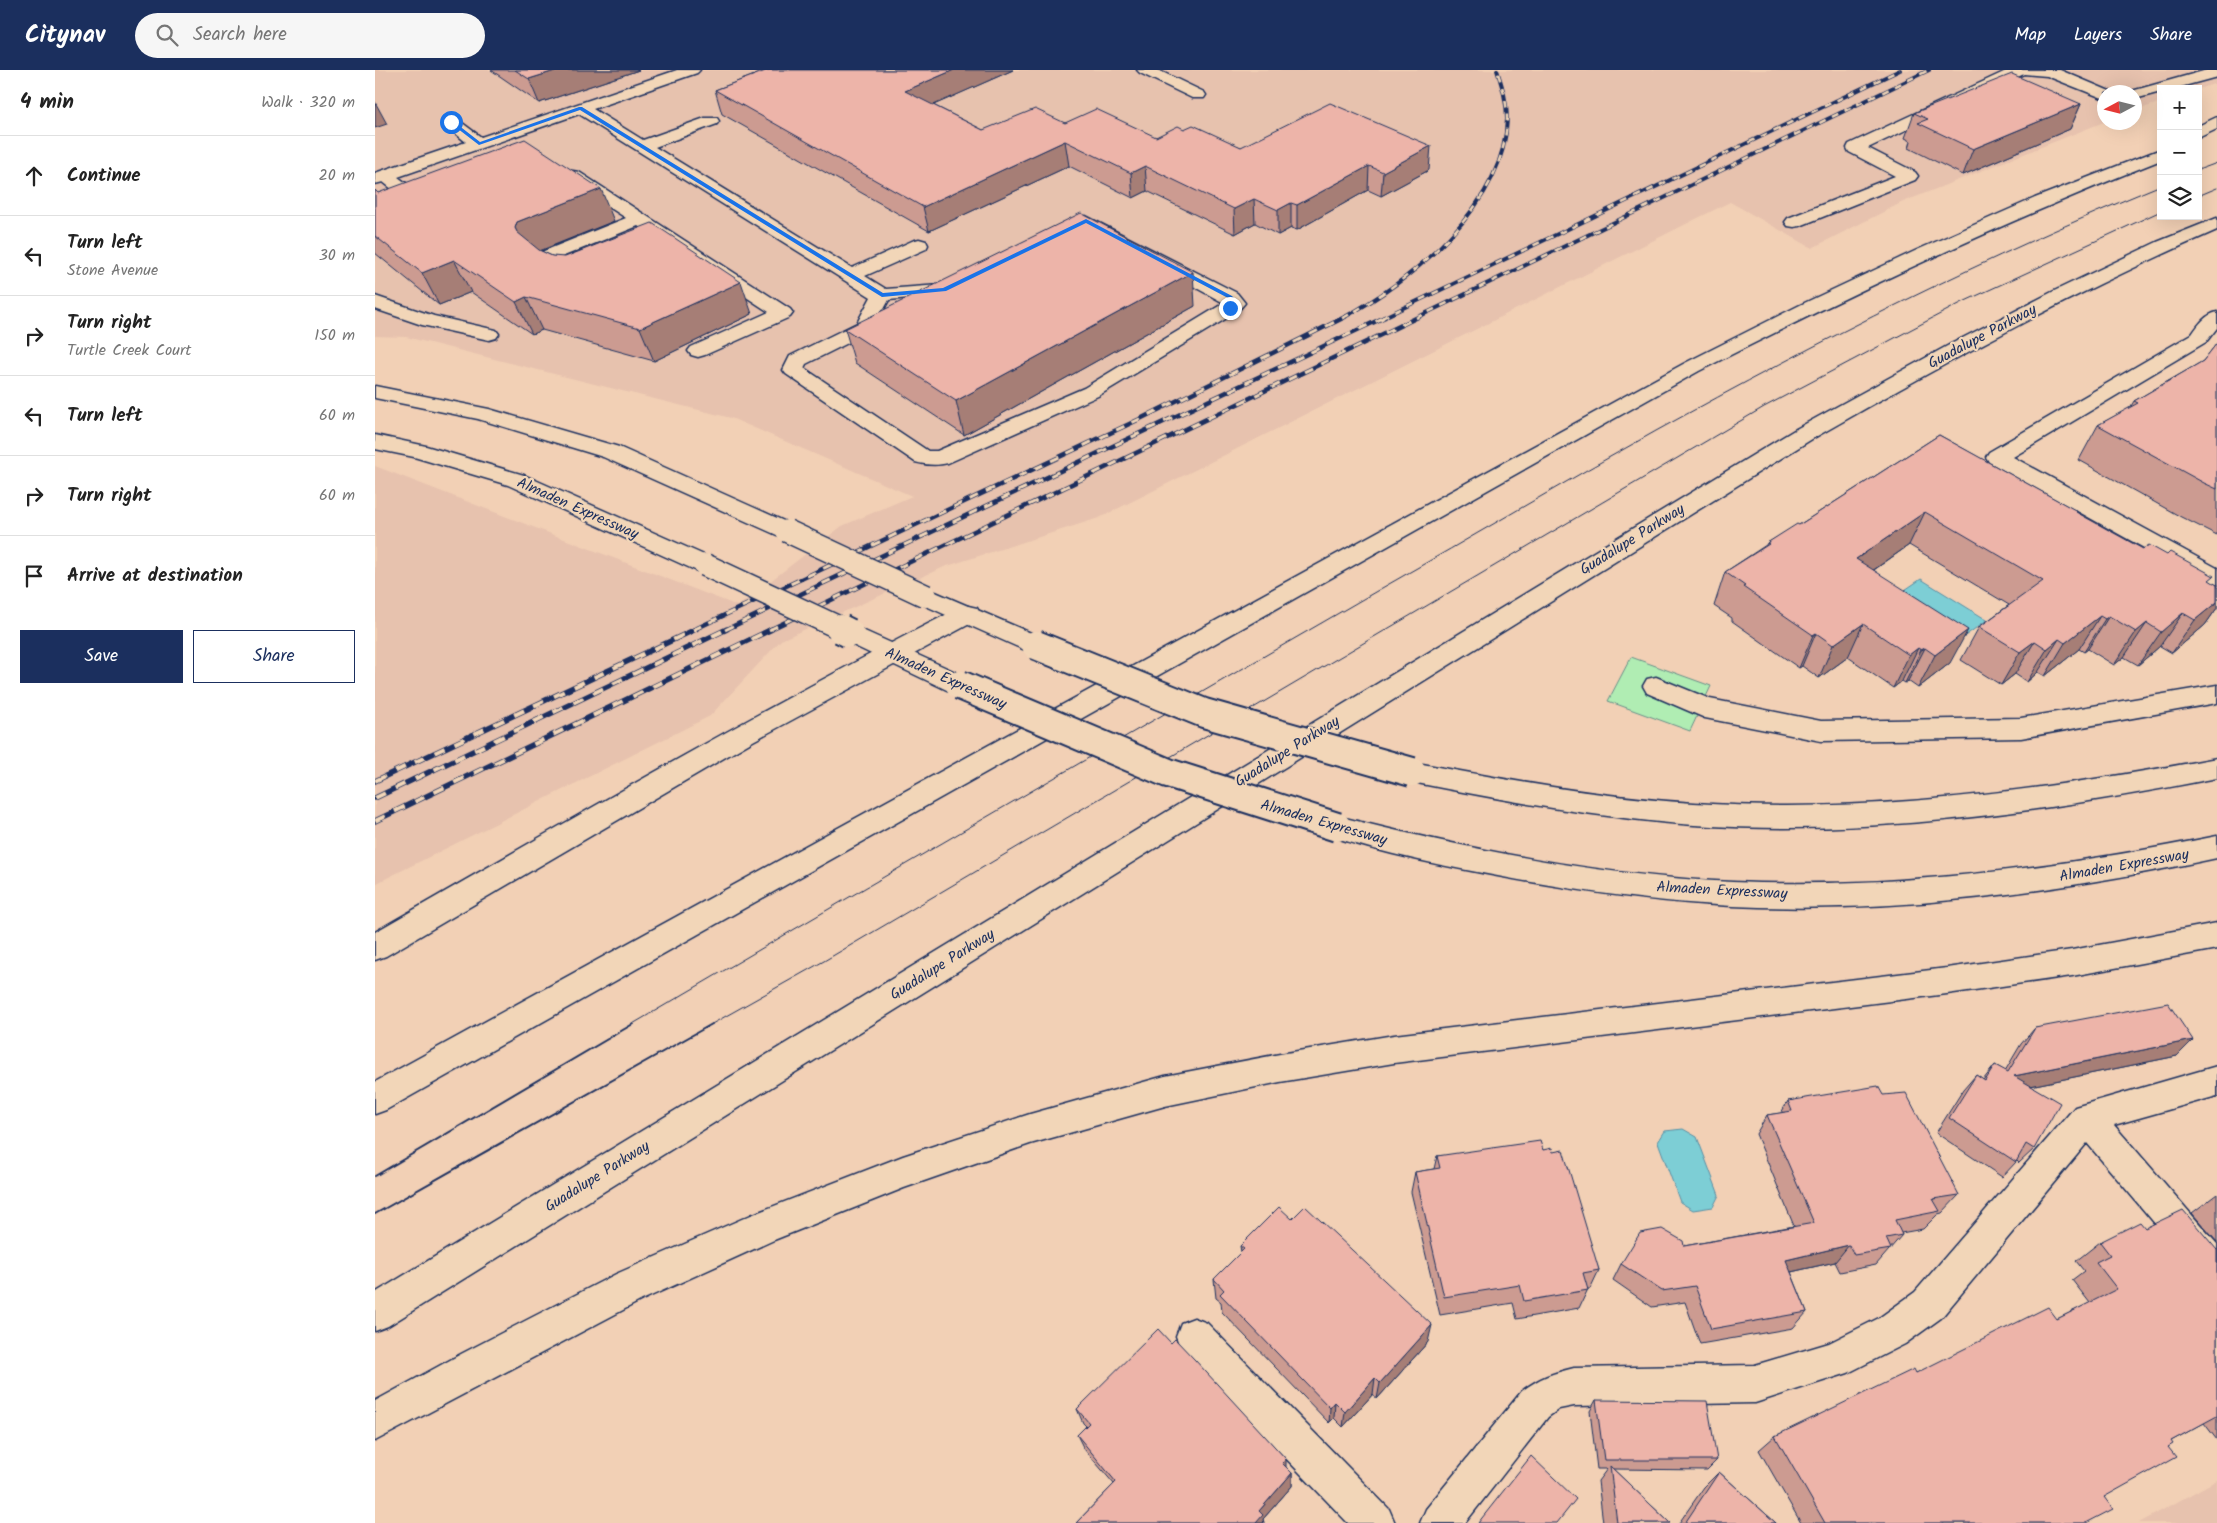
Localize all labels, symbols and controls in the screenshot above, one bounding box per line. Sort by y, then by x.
search box [135,13,485,58]
text: Citynav [25,16,105,55]
text: Search here [193,20,287,50]
icon: search [153,21,181,49]
text: Map [2015,21,2046,50]
text: Layers [2074,21,2122,50]
text: Share [2150,21,2192,50]
north arrow [2097,85,2142,130]
map controls [2157,85,2202,220]
button: + [2157,85,2202,130]
text: 4 min [20,86,74,119]
text: Walk · 320 m [261,90,355,115]
route start [440,111,463,134]
button: − [2157,130,2202,175]
text: Continue [67,161,140,191]
icon: ahead [20,162,48,190]
text: 20 m [319,163,355,188]
button: layers [2157,175,2202,220]
text: Turn left [67,228,142,258]
icon: left [20,242,48,270]
text: 30 m [319,243,355,268]
text: Stone Avenue [67,258,158,283]
route end [1219,297,1242,320]
street label: Guadalupe Parkway [1924,298,2042,376]
text: Turn right [67,308,152,338]
icon: right [20,322,48,350]
text: 150 m [314,323,355,348]
text: Turtle Creek Court [67,338,192,363]
text: Turn left [67,401,142,431]
icon: left [20,402,48,430]
text: 60 m [319,403,355,428]
street label: Almaden Expressway [513,471,643,547]
text: Turn right [67,481,152,511]
icon: right [20,482,48,510]
text: 60 m [319,483,355,508]
street label: Guadalupe Parkway [1575,497,1691,582]
text: Arrive at destination [67,561,243,591]
icon: arrive [20,562,48,590]
button: Save [20,630,183,683]
button: Share [193,630,355,683]
street label: Almaden Expressway [881,641,1011,717]
street label: Guadalupe Parkway [1230,709,1346,794]
street label: Almaden Expressway [1257,793,1391,853]
street label: Almaden Expressway [2058,843,2192,889]
street label: Almaden Expressway [1656,876,1789,906]
street label: Guadalupe Parkway [885,922,1001,1007]
street label: Guadalupe Parkway [540,1134,656,1219]

